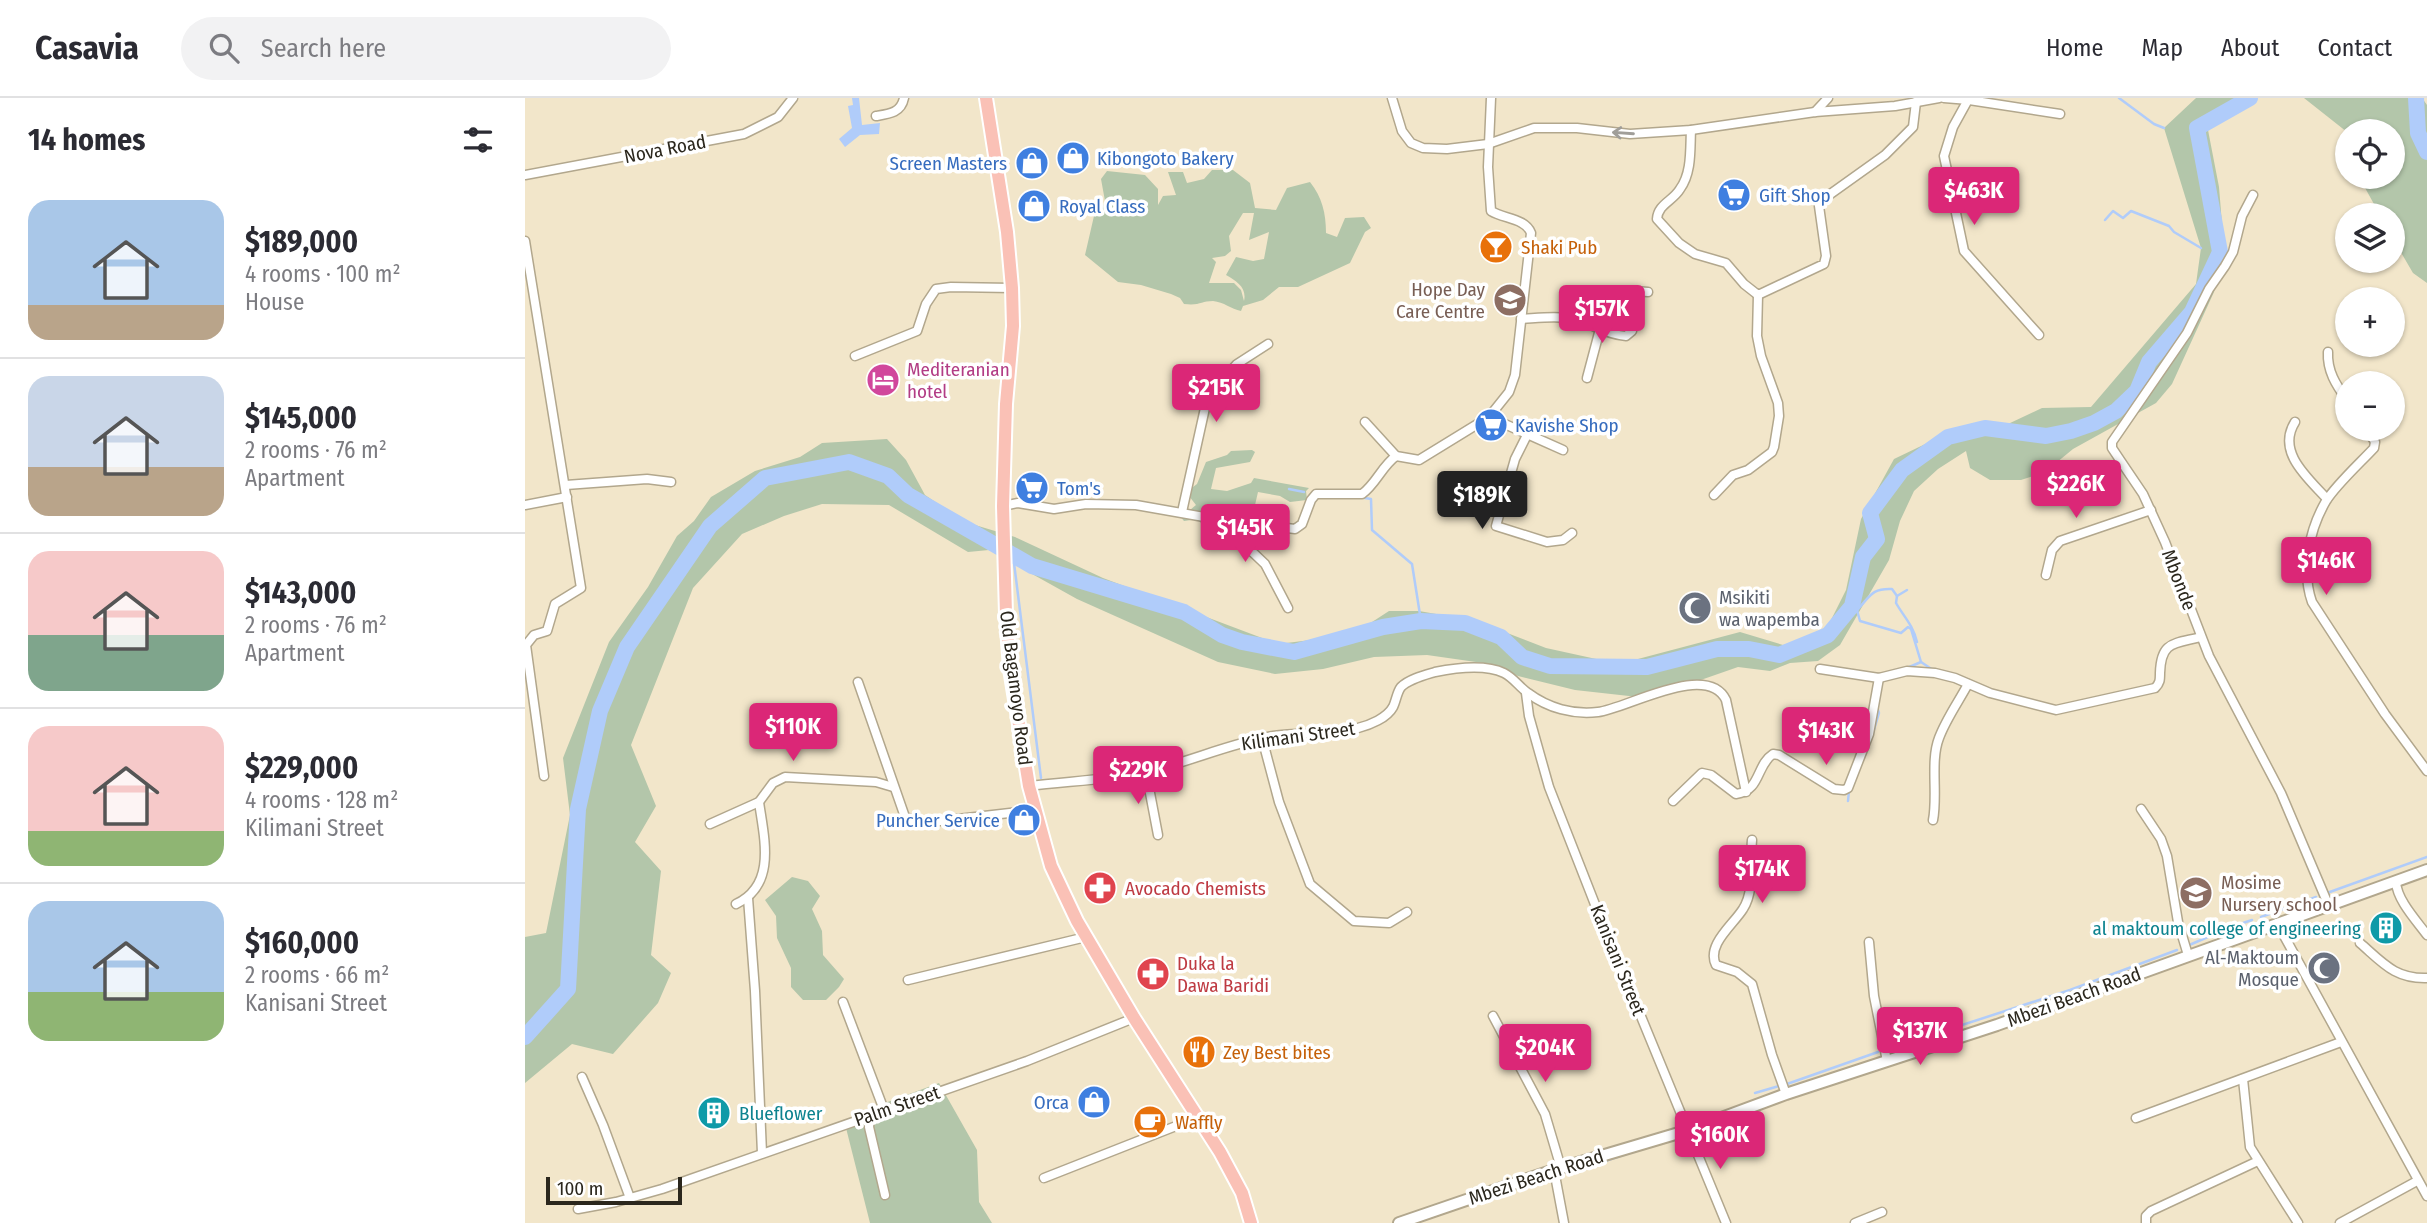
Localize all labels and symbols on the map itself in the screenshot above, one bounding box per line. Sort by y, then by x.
one-way arrow [1612,126,1635,139]
street label: Nova Road [622,130,708,168]
shop icon: Kibongoto Bakery [1054,139,1092,177]
shop icon: Screen Masters [1013,144,1051,182]
place label: Kibongoto Bakery [1097,147,1234,170]
place label: Screen Masters [890,152,1007,175]
pin: $463K [1925,167,2023,227]
supermarket icon: Gift Shop [1715,176,1753,214]
place label: Gift Shop [1759,184,1831,207]
shop icon: Royal Class [1015,187,1053,225]
place label: Royal Class [1059,195,1145,218]
bar icon: Shaki Pub [1477,228,1515,266]
place label: Shaki Pub [1521,236,1597,259]
place label: Hope Day Care Centre [1396,278,1486,323]
school or university icon: Hope Day Care Centre [1491,281,1529,319]
pin: $157K [1553,286,1651,345]
place label: Mediteranian hotel [907,358,1010,403]
hotel icon: Mediteranian hotel [864,361,902,399]
pin: $215K [1167,364,1265,424]
supermarket icon: Kavishe Shop [1472,406,1510,444]
place label: Kavishe Shop [1515,414,1619,437]
pin: $226K [2027,460,2125,520]
supermarket icon: Tom's [1013,469,1051,507]
pin: $189K [1433,472,1531,531]
place label: Tom's [1057,477,1101,500]
pin: $145K [1196,504,1294,564]
pin: $146K [2277,538,2375,597]
street label: Mbonde [2157,546,2201,614]
place label: Msikiti wa wapemba [1719,586,1820,631]
mosque icon: Msikiti wa wapemba [1676,589,1714,627]
street label: Old Bagamoyo Road [995,609,1037,767]
pin: $110K [744,704,842,763]
pin: $143K [1777,708,1875,767]
street label: Kilimani Street [1240,717,1357,755]
pin: $229K [1089,746,1187,806]
shop icon: Puncher Service [1005,801,1043,839]
place label: Puncher Service [876,809,1000,832]
pin: $174K [1713,846,1811,905]
pharmacy icon: Avocado Chemists [1081,869,1119,907]
place label: Mosime Nursery school [2221,871,2337,916]
school or university icon: Mosime Nursery school [2177,874,2215,912]
place label: Avocado Chemists [1125,877,1266,900]
street label: Kanisani Street [1585,901,1651,1019]
building icon: al maktoum college of engineering [2367,909,2405,947]
place label: al maktoum college of engineering [2093,917,2361,940]
place label: Al-Maktoum Mosque [2205,946,2299,991]
mosque icon: Al-Maktoum Mosque [2305,949,2343,987]
place label: Duka la Dawa Baridi [1177,952,1269,997]
pharmacy icon: Duka la Dawa Baridi [1134,955,1172,993]
street label: Mbezi Beach Road [2004,962,2144,1032]
pin: $137K [1871,1007,1969,1067]
pin: $204K [1496,1024,1594,1084]
restaurant icon: Zey Best bites [1180,1033,1218,1071]
place label: Zey Best bites [1223,1041,1331,1064]
street label: Palm Street [851,1080,944,1131]
shop icon: Orca [1075,1083,1113,1121]
place label: Orca [1034,1091,1069,1114]
building icon: Blueflower [695,1094,733,1132]
place label: Blueflower [739,1102,823,1125]
cafe icon: Waffly [1131,1103,1169,1141]
place label: Waffly [1175,1111,1223,1134]
pin: $160K [1671,1112,1769,1171]
street label: Mbezi Beach Road [1466,1144,1606,1210]
scale bar [546,1174,683,1206]

